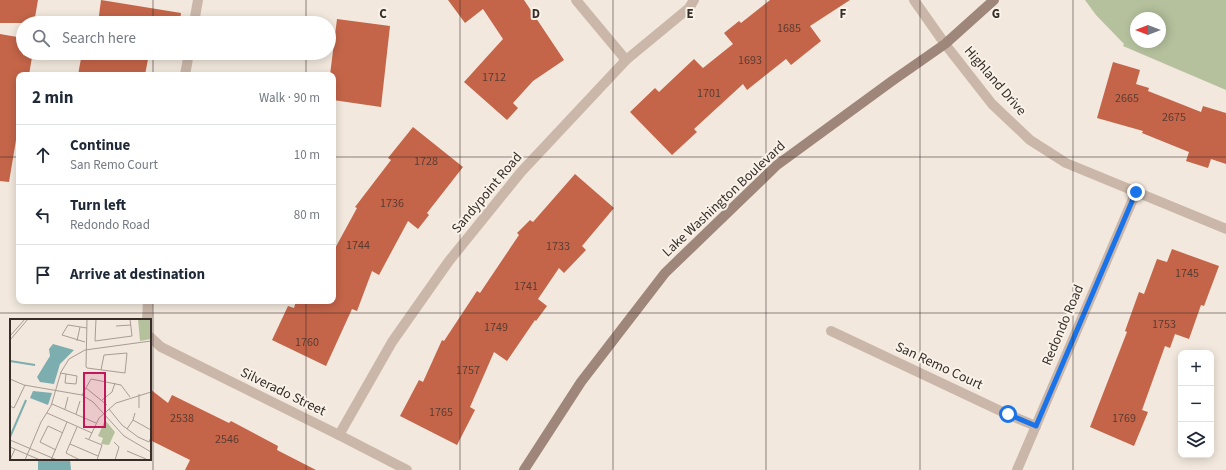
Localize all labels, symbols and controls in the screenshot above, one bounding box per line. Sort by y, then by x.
text: C [379,5,387,23]
text: D [532,5,540,23]
text: E [686,5,694,23]
text: F [840,5,847,23]
text: G [992,5,1000,23]
north arrow [1130,12,1166,48]
search box [16,16,336,60]
house number: 1685 [777,20,801,37]
icon: search [30,27,52,49]
text: Search here [62,28,136,49]
street label: Highland Drive [959,42,1031,120]
house number: 1693 [738,52,762,69]
house number: 1712 [482,69,506,86]
house number: 1701 [697,85,721,102]
text: 2 min [32,86,73,110]
text: Walk · 90 m [259,89,320,107]
house number: 2665 [1115,90,1139,107]
house number: 2675 [1162,109,1186,126]
text: Continue [70,135,130,156]
street label: Lake Washington Boulevard [658,136,790,262]
icon: ahead [32,144,54,166]
text: 10 m [294,146,320,164]
street label: Sandypoint Road [447,148,527,238]
house number: 1728 [414,153,438,170]
text: San Remo Court [70,156,158,174]
route end [1127,183,1145,201]
text: Turn left [70,195,126,216]
house number: 1736 [380,195,404,212]
icon: left [32,204,54,226]
text: 80 m [294,206,320,224]
text: Redondo Road [70,216,150,234]
house number: 1744 [346,237,370,254]
house number: 1733 [546,238,570,255]
icon: arrive [32,264,54,286]
text: Arrive at destination [70,264,205,285]
house number: 1745 [1175,265,1199,282]
house number: 1741 [514,278,538,295]
street label: Redondo Road [1037,282,1089,368]
house number: 1753 [1152,316,1176,333]
inset map [10,319,151,460]
house number: 1749 [484,319,508,336]
house number: 1760 [295,334,319,351]
street label: San Remo Court [892,337,986,395]
map controls [1178,350,1214,458]
button: + [1178,350,1214,386]
house number: 1757 [456,362,480,379]
street label: Silverado Street [237,363,329,421]
button: − [1178,386,1214,422]
house number: 1765 [429,404,453,421]
route start [999,405,1017,423]
house number: 2538 [170,410,194,427]
house number: 1769 [1112,410,1136,427]
button: layers [1178,422,1214,458]
house number: 2546 [215,431,239,448]

